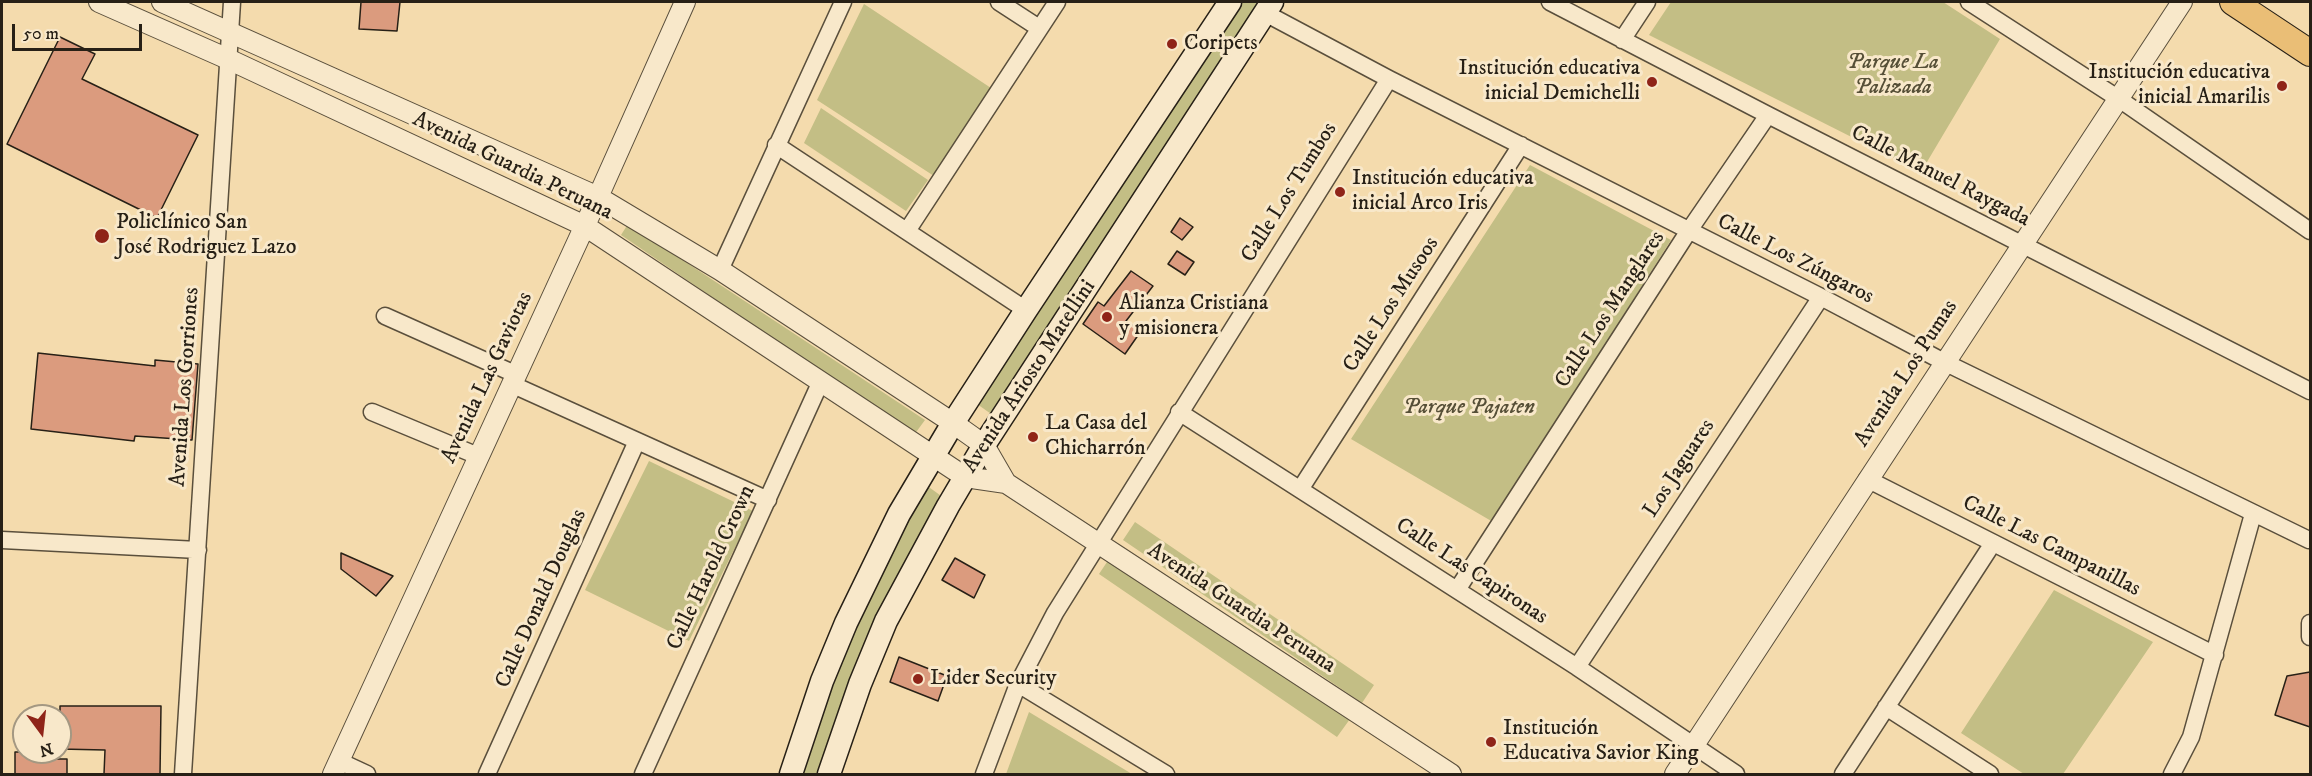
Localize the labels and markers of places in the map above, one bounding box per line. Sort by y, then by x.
place label: Coripets [1184,31,1258,57]
marker: Coripets [1165,37,1179,51]
place label: Institución educativa inicial Demichelli [1458,56,1640,107]
place label: Institución educativa inicial Amarilis [2088,60,2270,112]
marker: Institución educativa inicial Demichelli [1645,75,1659,89]
marker: Institución educativa inicial Amarilis [2275,79,2289,93]
place label: Institución educativa inicial Arco Iris [1352,166,1534,218]
marker: Institución educativa inicial Arco Iris [1333,185,1347,199]
place label: Policlínico San José Rodriguez Lazo [116,210,296,262]
marker: Policlínico San José Rodriguez Lazo [93,227,111,245]
place label: Alianza Cristiana y misionera [1119,291,1268,342]
marker: Alianza Cristiana y misionera [1100,310,1114,324]
place label: La Casa del Chicharrón [1045,411,1147,463]
marker: La Casa del Chicharrón [1026,430,1040,444]
place label: Lider Security [930,666,1057,692]
marker: Lider Security [911,672,925,686]
place label: Institución Educativa Savior King [1503,716,1698,768]
marker: Institución Educativa Savior King [1484,735,1498,749]

